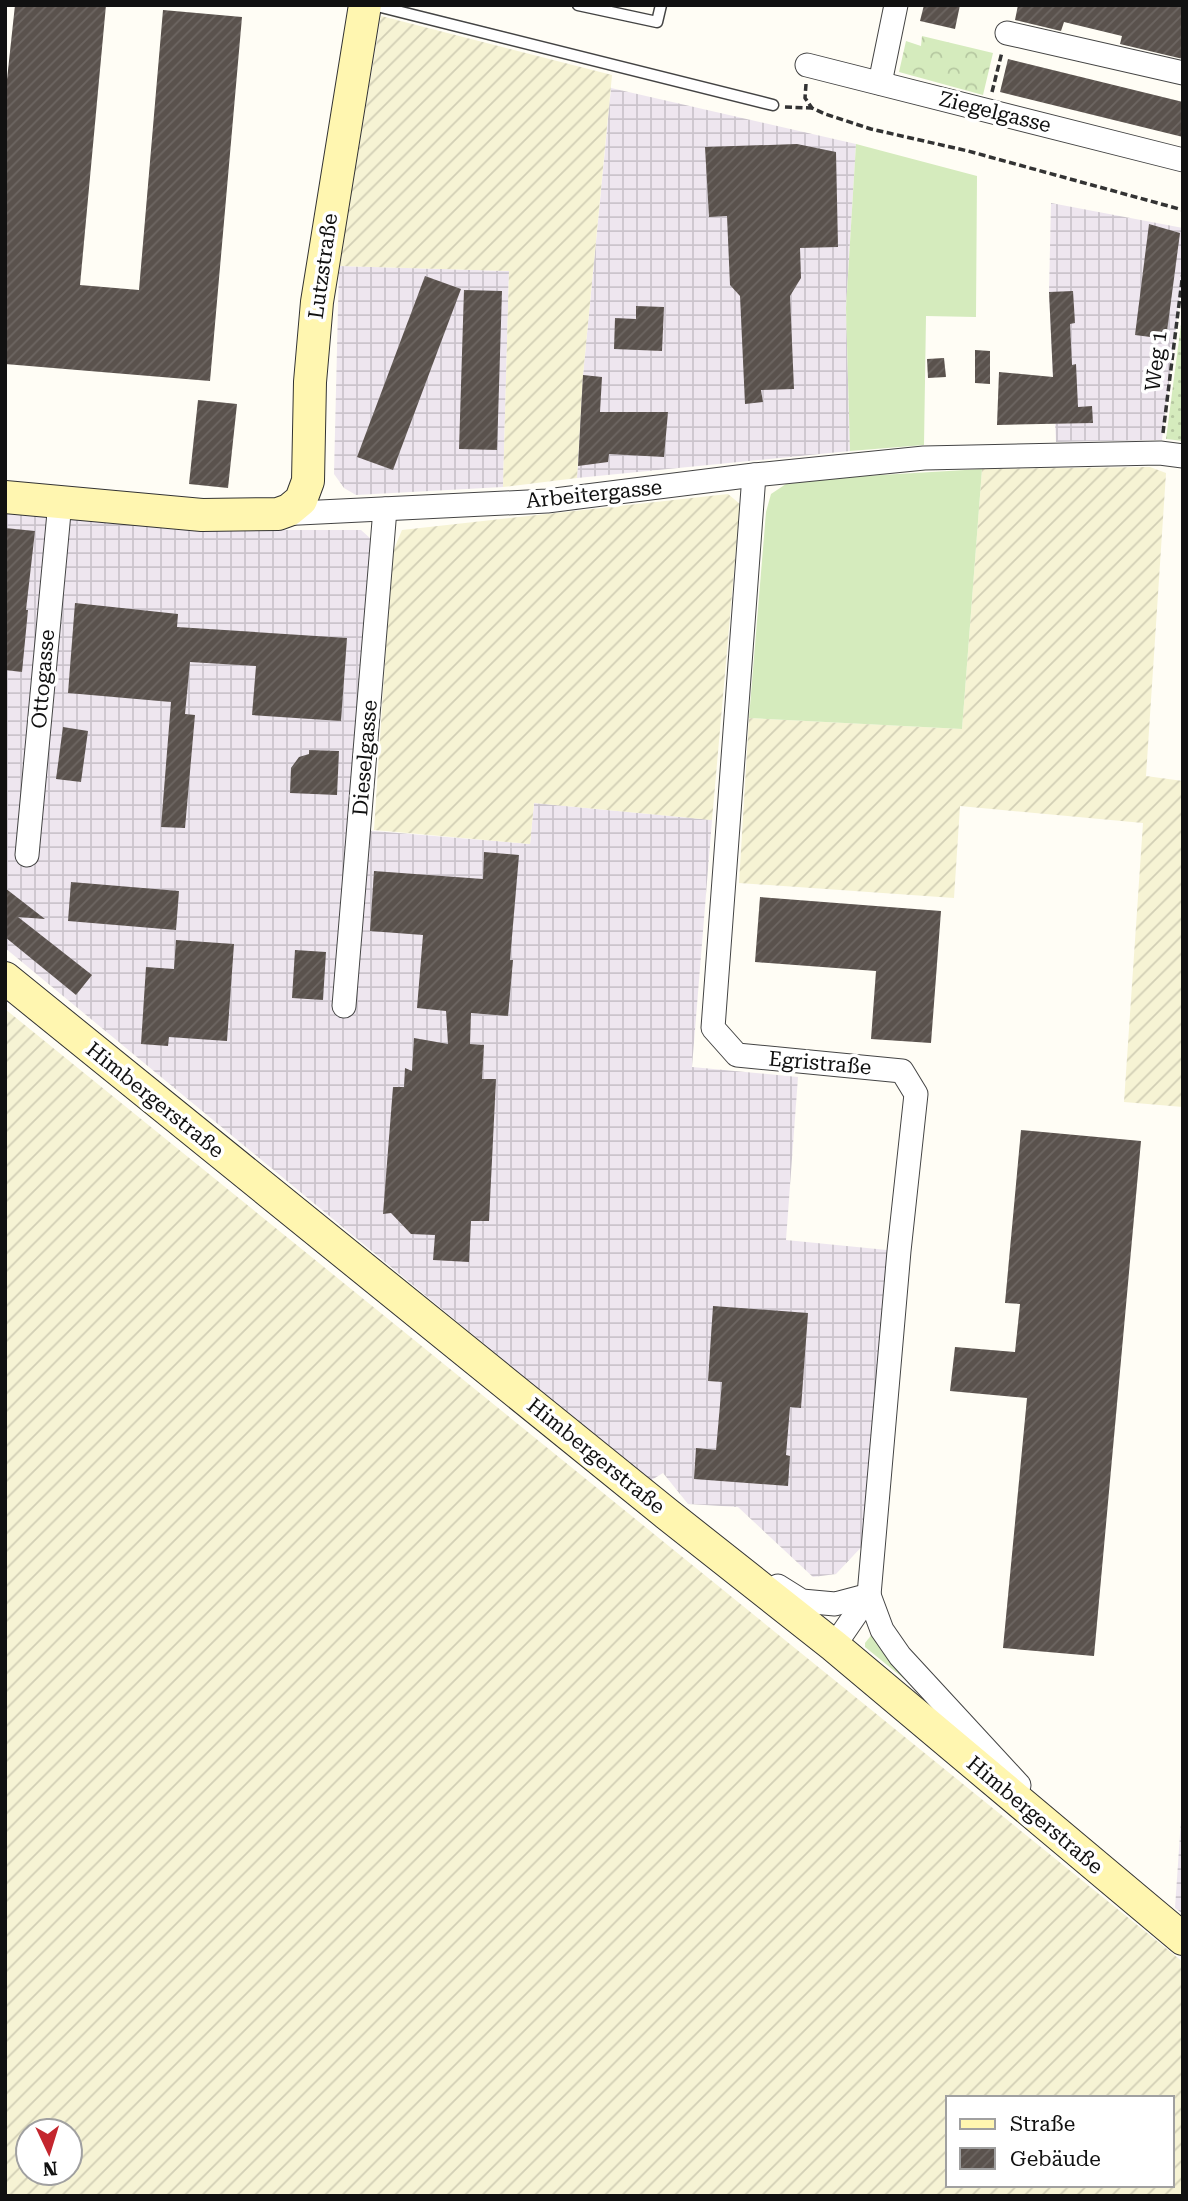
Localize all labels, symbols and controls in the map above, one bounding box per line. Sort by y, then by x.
street label: Ziegelgasse [936,86,1054,138]
street label: Lutzstraße [304,212,342,320]
street label: Weg 1 [1140,329,1172,393]
street label: Arbeitergasse [525,475,663,513]
street label: Ottogasse [27,628,59,730]
street label: Dieselgasse [348,699,382,817]
street label: Himbergerstraße [81,1037,229,1163]
street label: Egristraße [768,1047,872,1079]
street label: Himbergerstraße [522,1393,670,1519]
street label: Himbergerstraße [962,1751,1108,1879]
legend [946,2096,1174,2187]
text: Straße [1010,2112,1075,2136]
north arrow [14,2117,84,2187]
text: Gebäude [1010,2147,1101,2171]
text: N [42,2156,58,2180]

